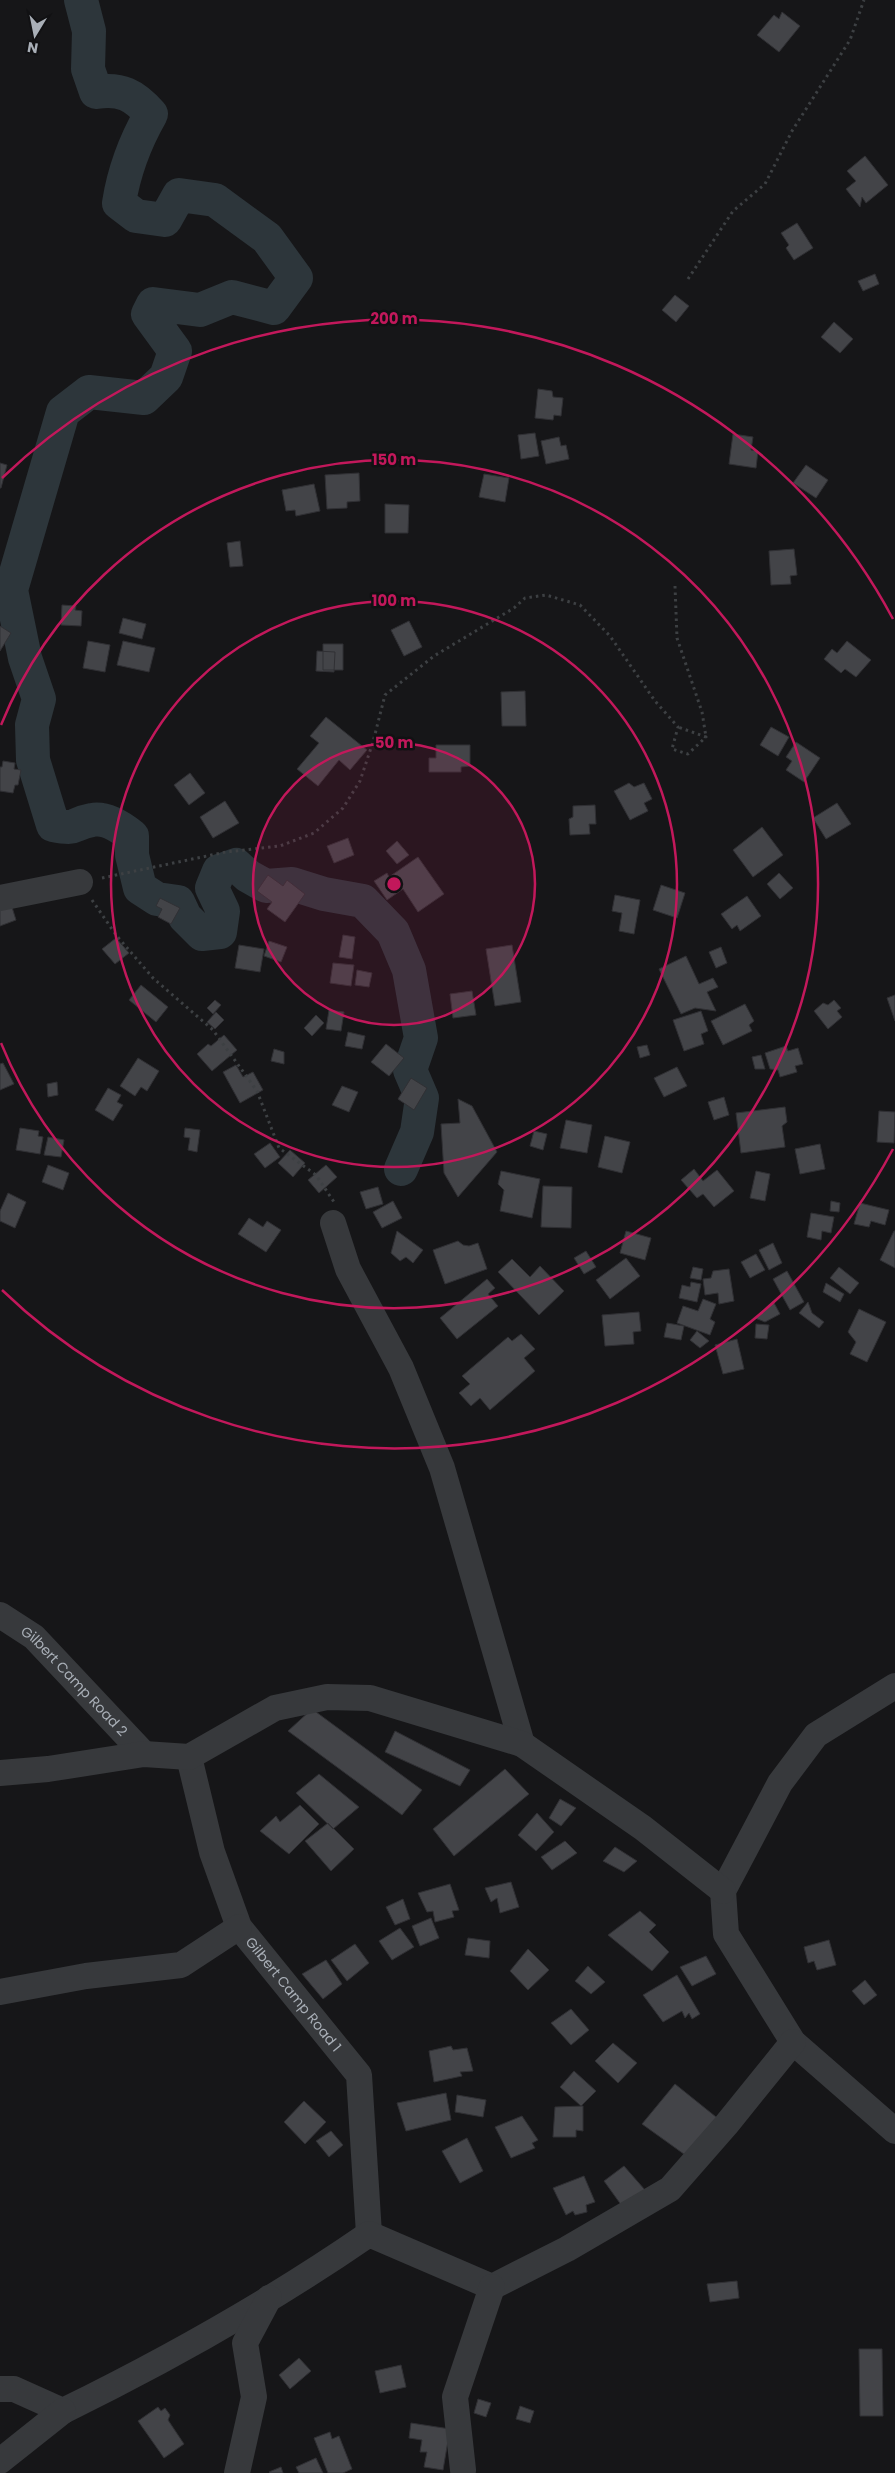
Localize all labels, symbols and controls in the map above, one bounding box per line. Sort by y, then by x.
north arrow [10,10,60,60]
text: N [26,37,40,59]
text: 200 m [370,308,418,329]
text: 150 m [372,449,416,470]
text: 100 m [372,590,416,611]
text: 50 m [375,732,413,753]
centre of rings [385,875,403,893]
street label: Gilbert Camp Road 2 [17,1621,132,1740]
street label: Gilbert Camp Road 1 [241,1933,346,2056]

